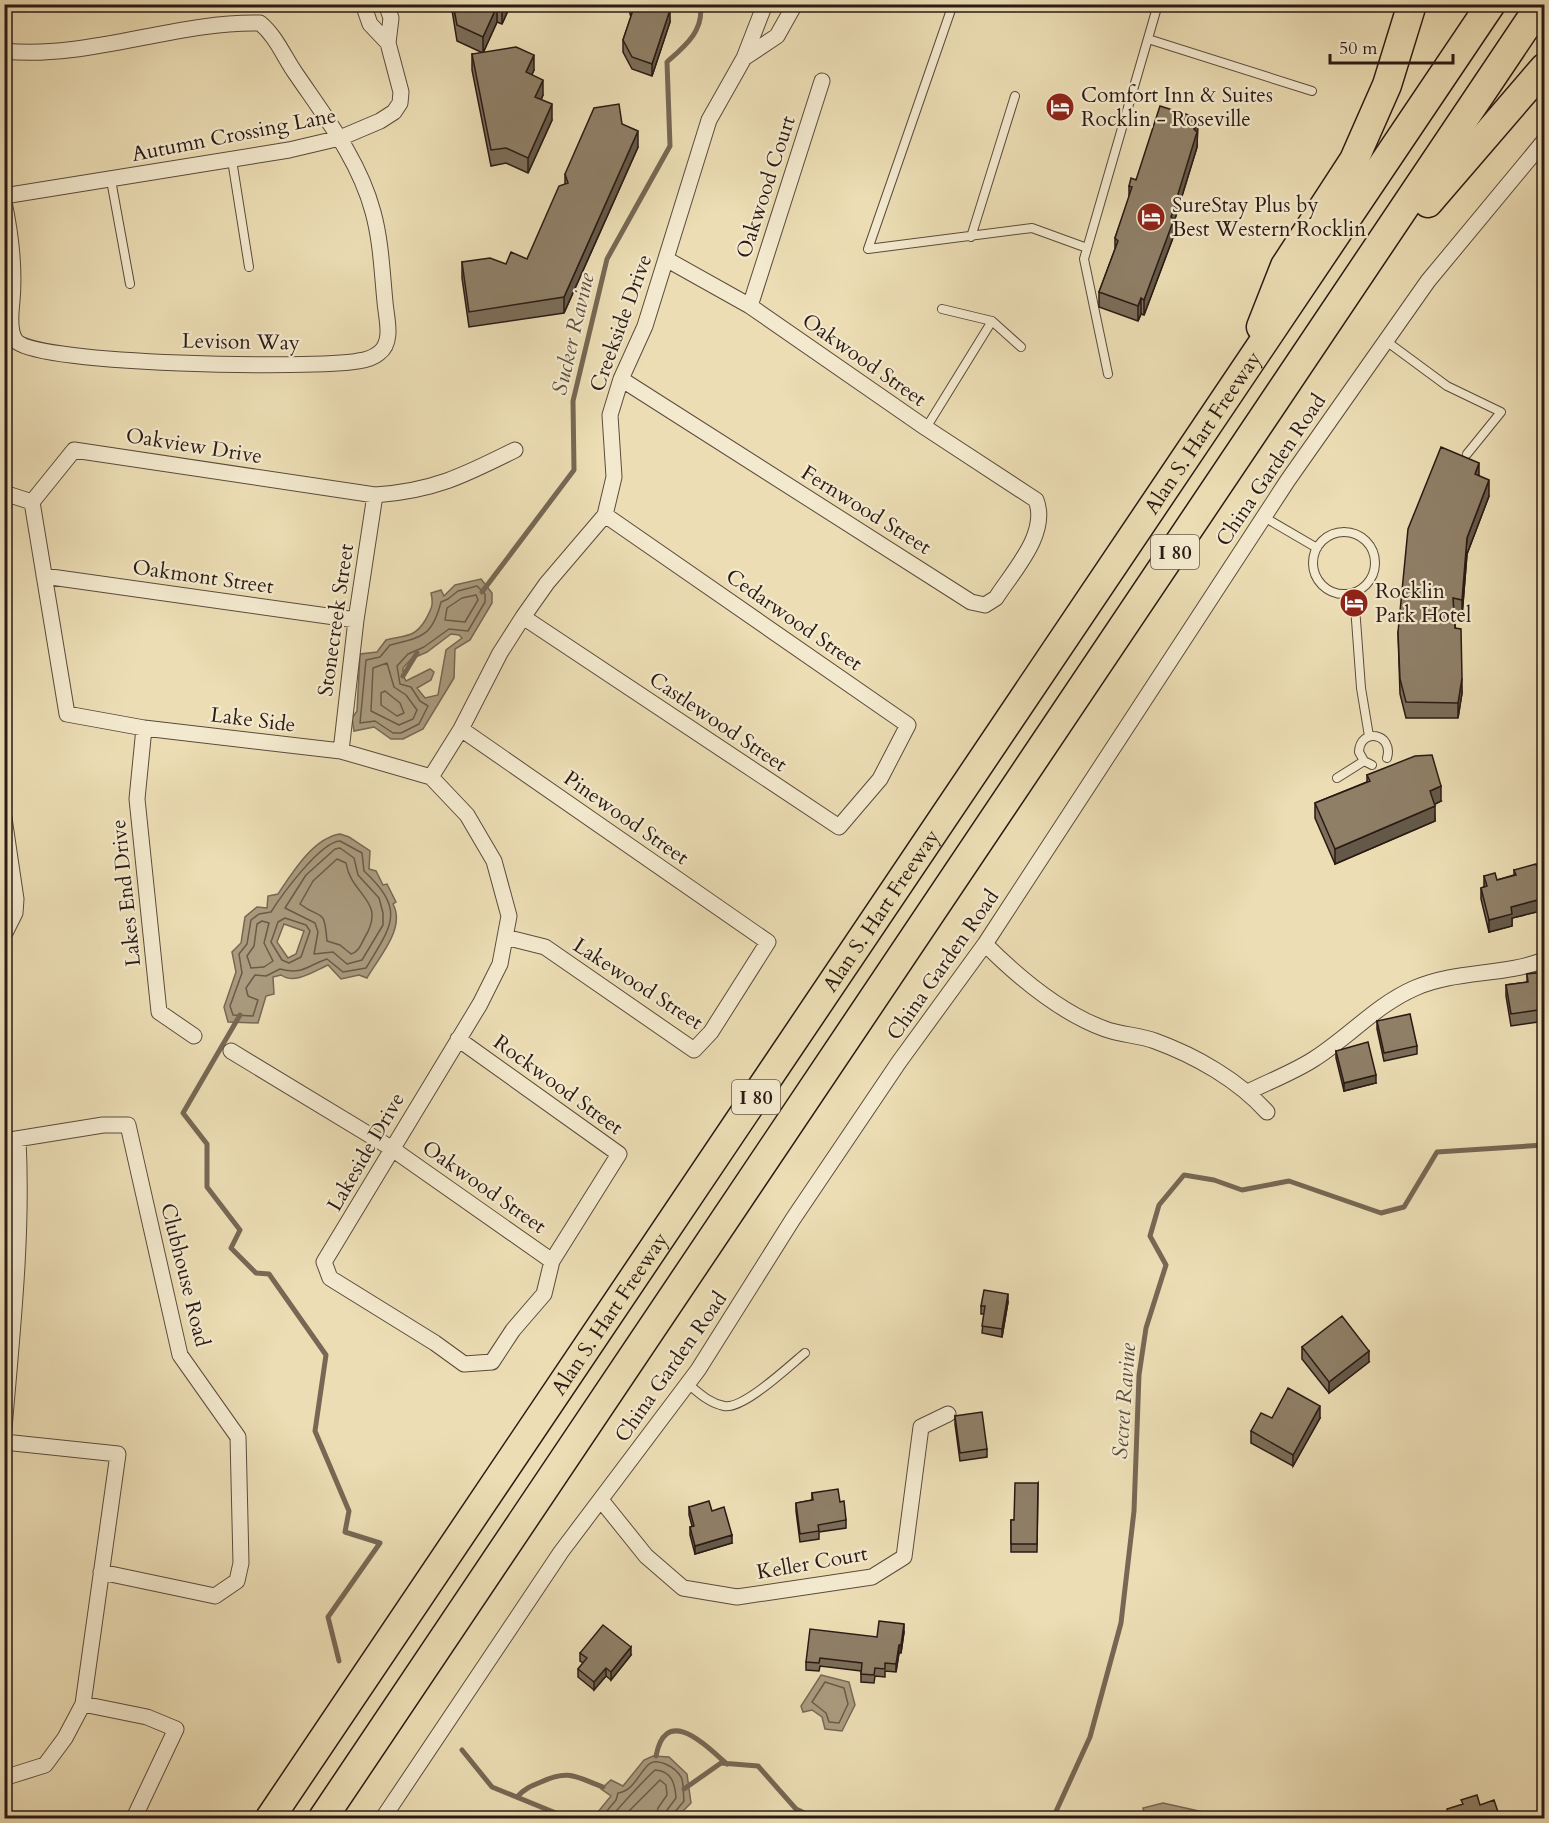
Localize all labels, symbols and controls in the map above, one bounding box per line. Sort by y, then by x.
scale bar [1330,27,1453,65]
text: 50 m [1339,36,1378,61]
place label: Comfort Inn & Suites Rocklin - Roseville [1081,81,1273,134]
hotel icon: Comfort Inn & Suites Rocklin - Roseville [1044,91,1076,123]
street label: Autumn Crossing Lane [129,101,339,169]
street label: Oakwood Court [729,112,803,262]
place label: SureStay Plus by Best Western Rocklin [1172,191,1366,244]
hotel icon: SureStay Plus by Best Western Rocklin [1135,201,1167,233]
street label: Creekside Drive [583,250,659,396]
water label: Sucker Ravine [544,270,602,398]
street label: Oakwood Street [796,306,932,414]
street label: Levison Way [182,326,300,358]
street label: Alan S. Hart Freeway [1137,345,1268,520]
street label: China Garden Road [1209,388,1333,552]
street label: Oakview Drive [124,421,264,471]
street label: Fernwood Street [796,458,937,562]
road number: I 80 [1151,535,1199,569]
street label: Stonecreek Street [311,542,361,698]
street label: Oakmont Street [131,553,276,601]
street label: Cedarwood Street [720,562,868,678]
place label: Rocklin Park Hotel [1375,577,1471,630]
hotel icon: Rocklin Park Hotel [1338,587,1370,619]
street label: Castlewood Street [643,665,793,779]
street label: Lake Side [209,700,297,740]
street label: Pinewood Street [558,764,695,872]
street label: Lakes End Drive [104,818,148,968]
street label: Alan S. Hart Freeway [816,823,946,998]
street label: China Garden Road [880,884,1006,1046]
street label: Lakewood Street [567,931,709,1037]
street label: Rockwood Street [487,1028,629,1142]
road number: I 80 [732,1080,780,1114]
street label: Lakeside Drive [320,1087,412,1217]
street label: Oakwood Street [416,1133,552,1241]
street label: Clubhouse Road [153,1200,217,1350]
street label: Alan S. Hart Freeway [544,1226,675,1401]
street label: China Garden Road [608,1286,734,1448]
water label: Secret Ravine [1105,1341,1143,1460]
street label: Keller Court [754,1539,870,1587]

